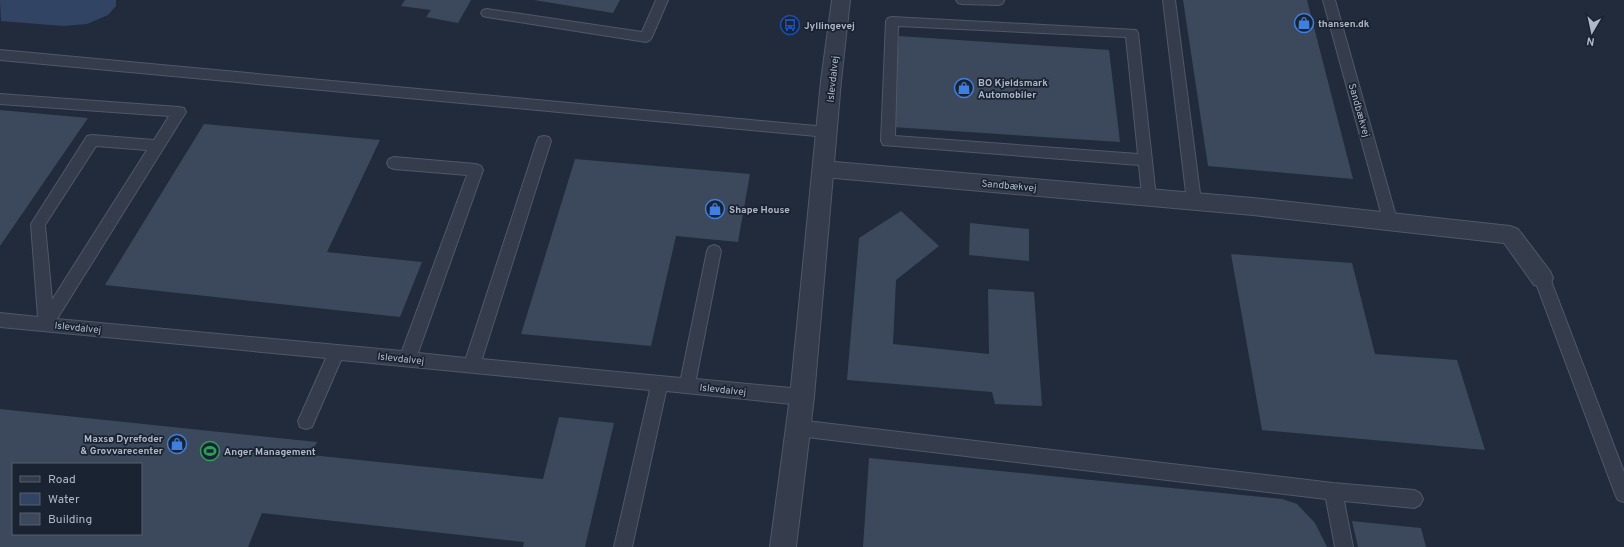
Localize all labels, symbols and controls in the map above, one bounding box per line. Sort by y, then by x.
shop icon: thansen.dk [1293,12,1315,34]
north arrow [1572,12,1612,52]
bus stop icon: Jyllingevej [779,14,801,36]
place label: thansen.dk [1318,18,1370,31]
place label: Jyllingevej [804,20,855,33]
text: N [1586,33,1596,48]
street label: Islevdalvej [825,55,842,103]
shop icon: BO Kjeldsmark Automobiler [953,77,975,99]
place label: BO Kjeldsmark Automobiler [978,77,1048,102]
street label: Sandbækvej [1345,82,1372,139]
street label: Sandbækvej [981,178,1037,195]
shop icon: Shape House [704,198,726,220]
place label: Shape House [729,204,790,217]
street label: Islevdalvej [54,320,102,337]
street label: Islevdalvej [377,351,425,368]
street label: Islevdalvej [699,382,747,399]
place label: Maxsø Dyrefoder & Grovvarecenter [80,433,164,458]
shop icon: Maxsø Dyrefoder & Grovvarecenter [166,433,188,455]
sports icon: Anger Management [199,440,221,462]
place label: Anger Management [224,446,316,459]
legend [12,463,142,535]
text: Road [48,472,76,488]
text: Water [48,492,80,508]
text: Building [48,512,92,528]

